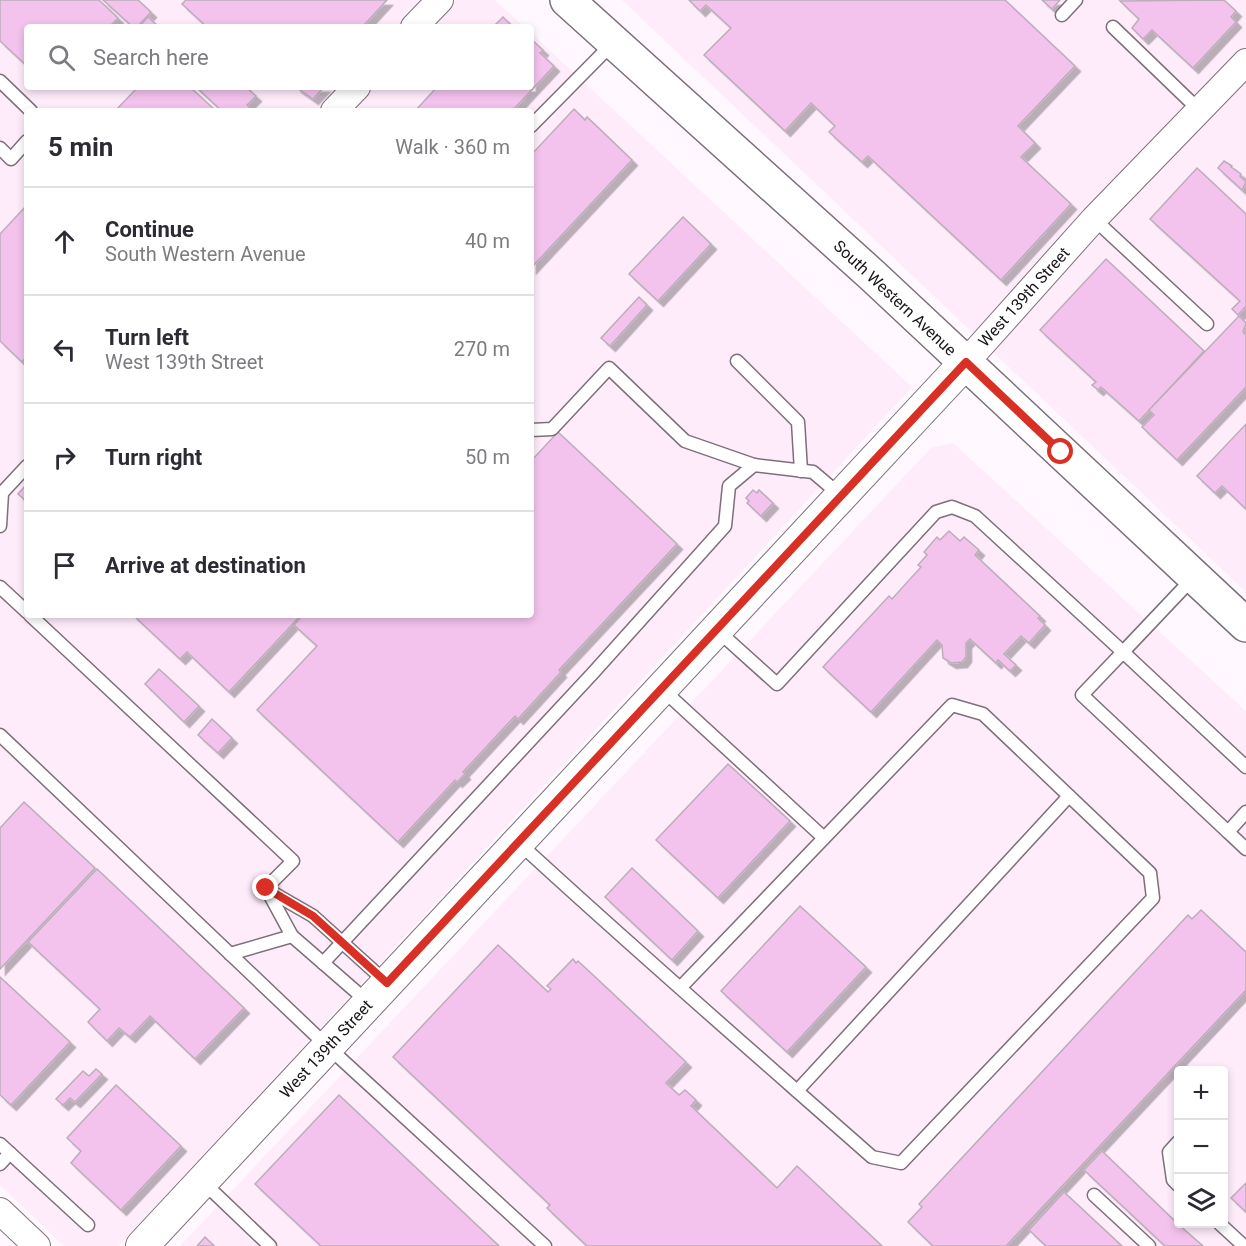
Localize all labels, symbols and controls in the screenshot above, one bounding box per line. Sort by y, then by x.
search box [24,24,534,90]
icon: search [45,41,78,74]
text: Search here [93,45,209,70]
text: 5 min [48,132,113,162]
text: Walk · 360 m [395,135,510,159]
text: Continue [105,217,194,242]
icon: ahead [48,225,81,258]
text: 40 m [465,229,510,253]
street label: South Western Avenue [830,236,960,360]
text: South Western Avenue [105,242,306,266]
street label: West 139th Street [974,243,1074,351]
text: Turn left [105,325,189,350]
icon: left [48,333,81,366]
text: 270 m [454,337,510,361]
text: West 139th Street [105,350,264,374]
route start [1047,438,1073,464]
icon: right [48,441,81,474]
text: Turn right [105,445,202,470]
text: 50 m [465,445,510,469]
icon: arrive [48,549,81,582]
text: Arrive at destination [105,553,306,578]
route end [252,874,278,900]
street label: West 139th Street [276,996,376,1102]
map controls [1174,1066,1228,1228]
button: + [1174,1066,1228,1120]
button: − [1174,1120,1228,1174]
button: layers [1174,1174,1228,1228]

